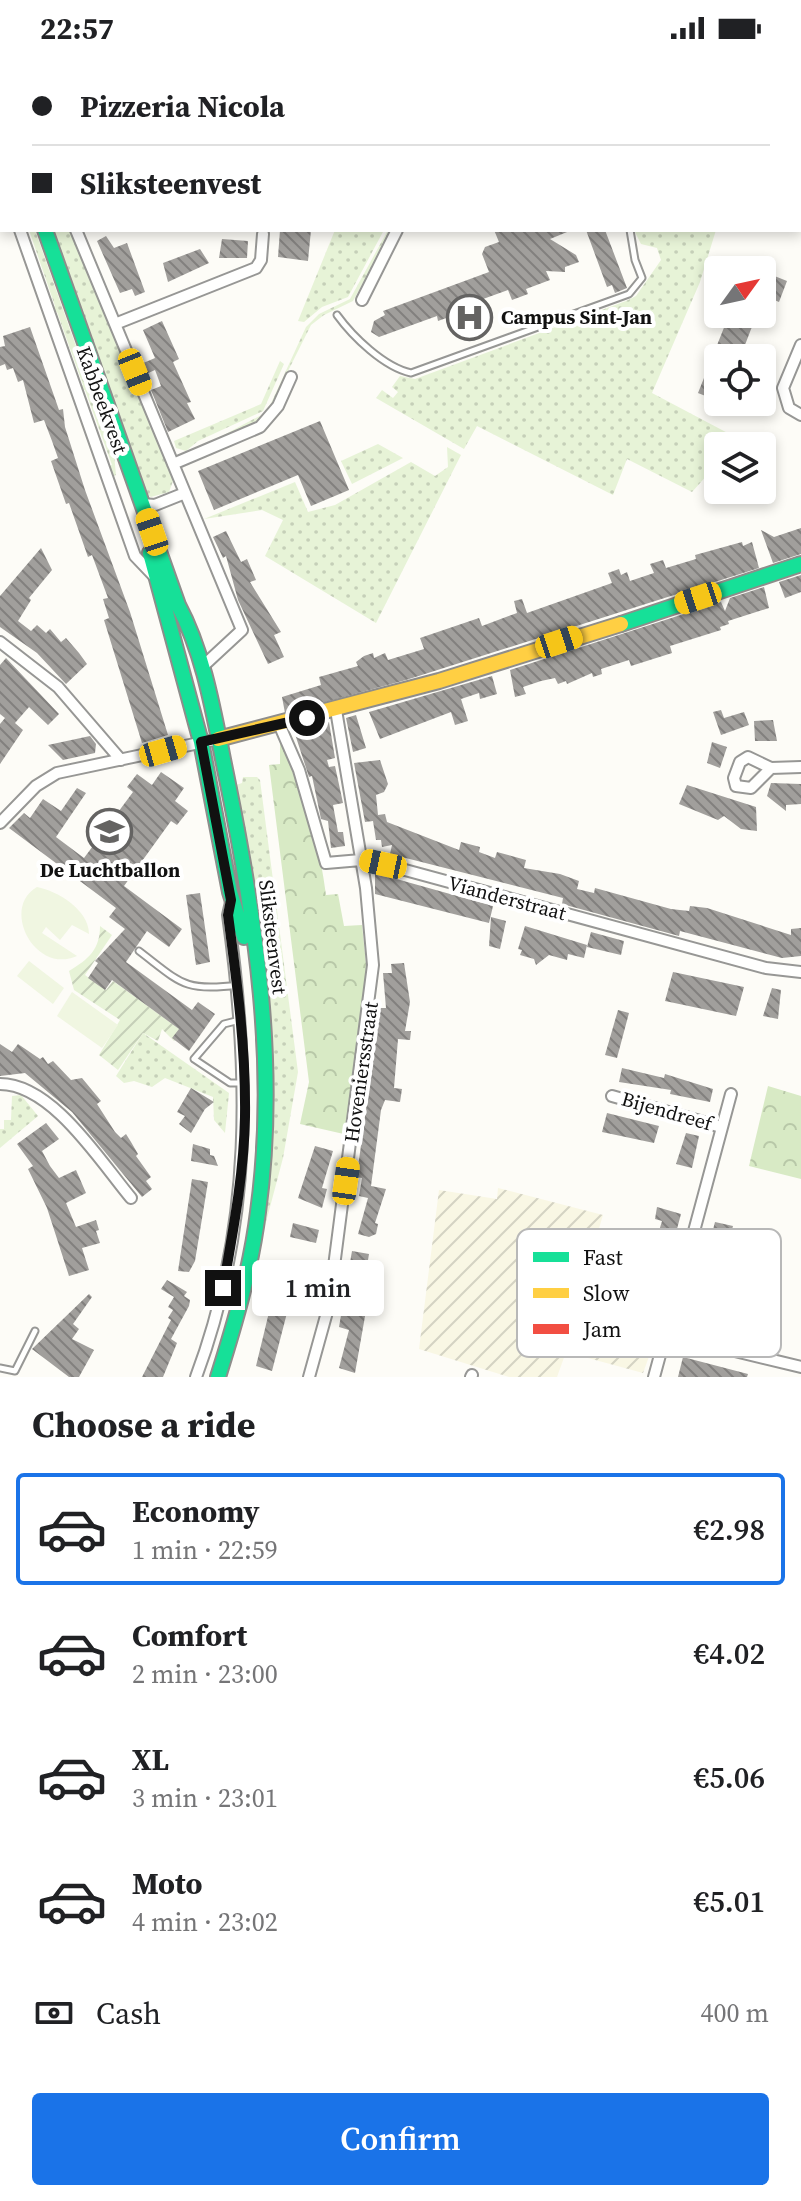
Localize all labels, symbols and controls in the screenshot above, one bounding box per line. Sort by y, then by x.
text: 22:57 [40,8,114,49]
text: Pizzeria Nicola [80,86,285,127]
text: Sliksteenvest [80,163,261,204]
north arrow [704,256,776,328]
map controls [704,256,776,504]
hospital icon: Campus Sint-Jan [446,293,494,341]
place label: Campus Sint-Jan [501,303,652,331]
street label: Kabbeekvest [70,342,135,458]
button: locate [704,344,776,416]
car [115,345,155,399]
button: layers [704,432,776,504]
car [133,505,171,559]
car [671,579,725,617]
car [532,623,586,661]
route start [289,700,325,736]
car [137,733,189,769]
school or university icon: De Luchtballon [86,807,134,855]
car [357,847,409,881]
place label: De Luchtballon [40,856,180,884]
street label: Vianderstraat [445,869,570,927]
street label: Sliksteenvest [252,878,294,996]
street label: Hoveniersstraat [337,999,385,1144]
street label: Bijendreef [618,1085,718,1138]
car [331,1156,361,1206]
legend [517,1229,781,1357]
text: Fast [583,1242,624,1272]
callout: 1 min [251,1260,383,1316]
route end [205,1270,241,1306]
text: 1 min [285,1270,351,1306]
text: Slow [583,1278,630,1308]
text: Jam [582,1314,622,1344]
text: Choose a ride [32,1400,255,1449]
text: Economy [132,1491,260,1532]
icon: car [36,1493,108,1565]
text: €2.98 [694,1509,765,1550]
text: 1 min · 22:59 [132,1532,278,1568]
text: Comfort [132,1615,247,1656]
icon: car [36,1617,108,1689]
text: €4.02 [694,1633,765,1674]
text: 2 min · 23:00 [132,1656,278,1692]
text: XL [132,1739,169,1780]
icon: car [36,1741,108,1813]
text: €5.06 [694,1757,765,1798]
text: 3 min · 23:01 [132,1780,278,1816]
text: Moto [132,1863,203,1904]
icon: car [36,1865,108,1937]
text: €5.01 [694,1881,765,1922]
text: 4 min · 23:02 [132,1904,278,1940]
icon: cash [32,1991,76,2035]
text: Cash [96,1993,161,2034]
text: 400 m [701,1995,769,2031]
button: Confirm [32,2093,769,2185]

